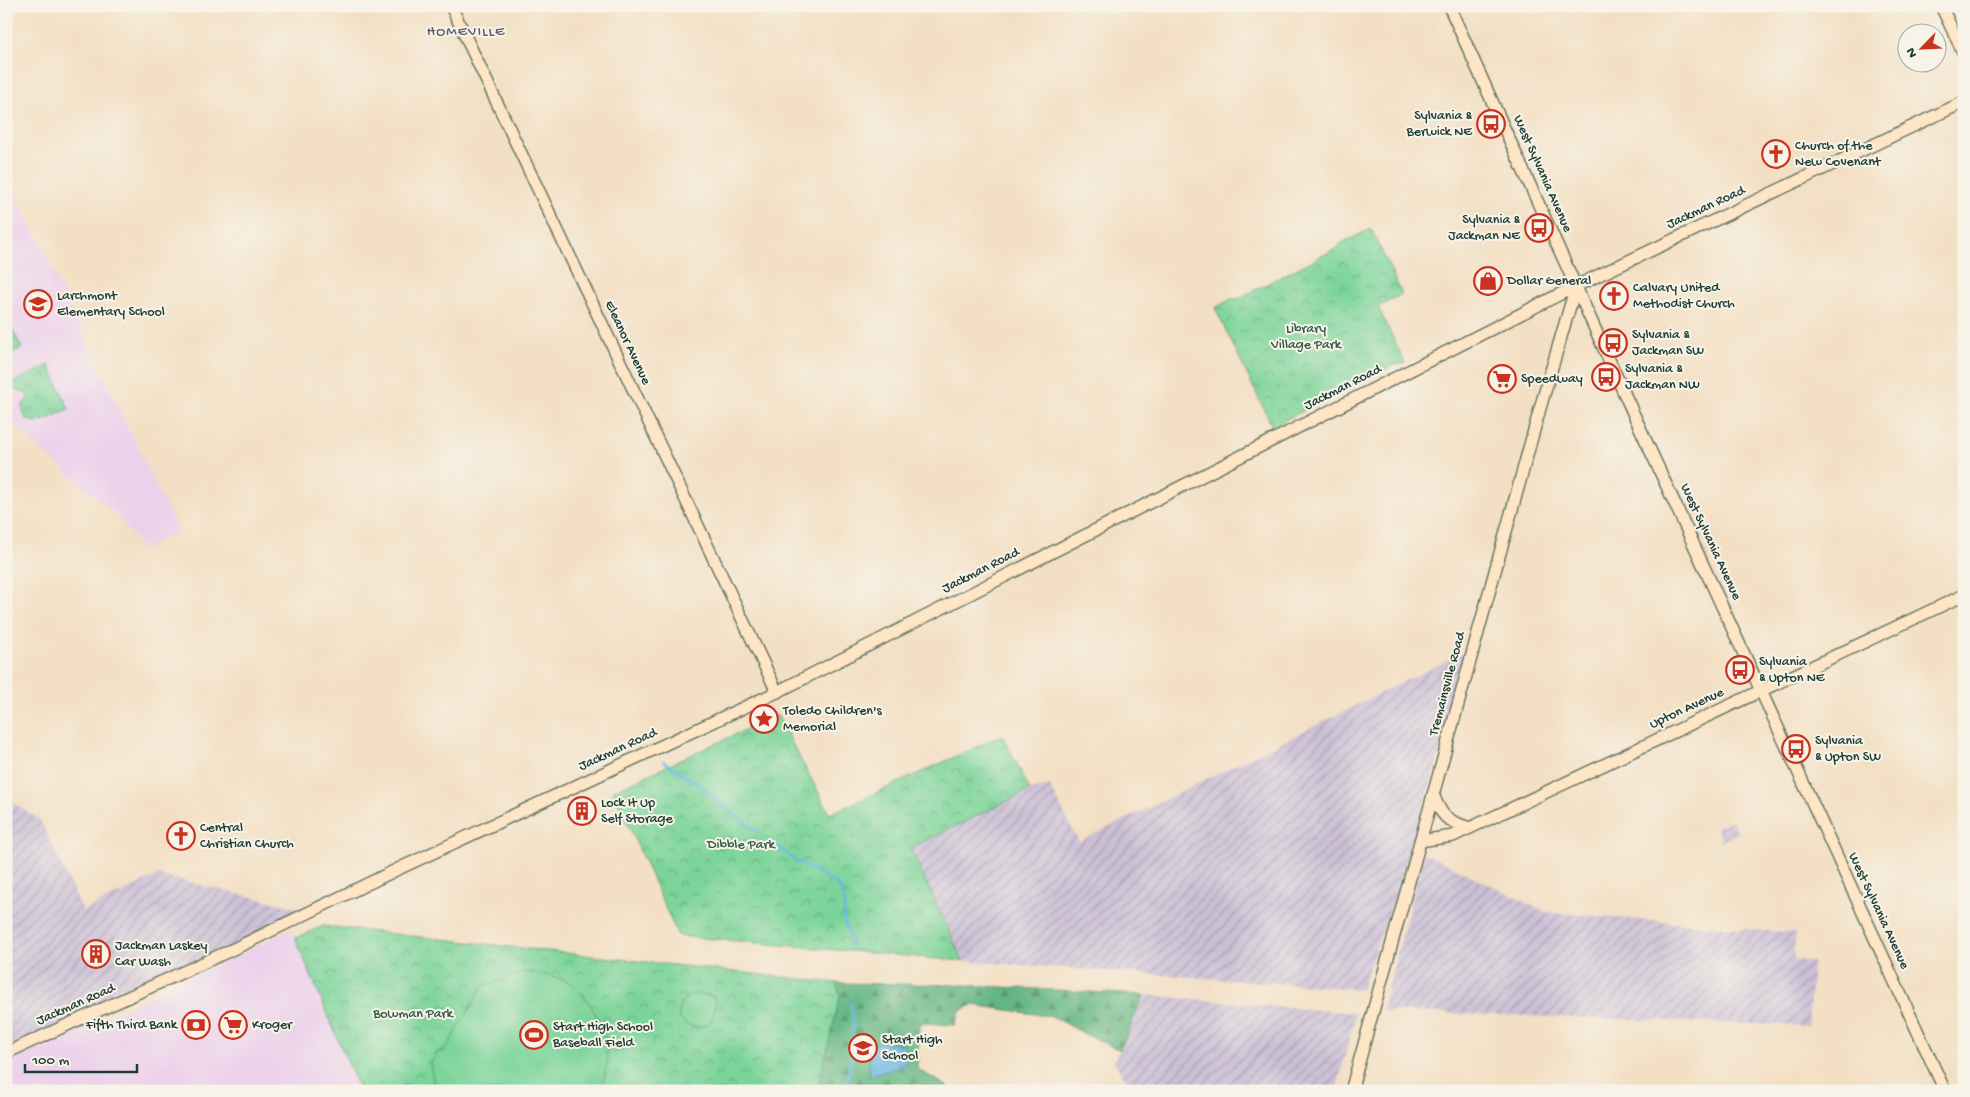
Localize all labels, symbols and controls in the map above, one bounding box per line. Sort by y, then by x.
north arrow [1898,22,1948,72]
district label: HOMEVILLE [427,23,505,41]
text: N [1903,45,1922,60]
place label: Sylvania & Berwick NE [1406,108,1473,141]
bus stop icon: Sylvania & Berwick NE [1476,109,1506,139]
street label: West Sylvania Avenue [1508,113,1576,236]
place label: Church of the New Covenant [1795,138,1882,171]
church icon: Church of the New Covenant [1761,139,1791,169]
street label: Jackman Road [1664,182,1749,234]
place label: Sylvania & Jackman NE [1448,212,1521,245]
bus stop icon: Sylvania & Jackman NE [1524,213,1554,243]
shop icon: Dollar General [1473,266,1503,296]
place label: Dollar General [1506,273,1591,290]
place label: Calvary United Methodist Church [1633,280,1735,313]
church icon: Calvary United Methodist Church [1599,281,1629,311]
place label: Larchmont Elementary School [57,288,165,321]
school or university icon: Larchmont Elementary School [23,289,53,319]
street label: Eleanor Avenue [600,298,654,389]
park label: Library Village Park [1270,321,1343,354]
place label: Sylvania & Jackman SW [1632,327,1704,360]
bus stop icon: Sylvania & Jackman SW [1598,328,1628,358]
street label: Jackman Road [1302,360,1386,415]
place label: Sylvania & Jackman NW [1625,361,1700,394]
bus stop icon: Sylvania & Jackman NW [1591,362,1621,392]
supermarket icon: Speedway [1487,364,1517,394]
place label: Speedway [1521,371,1583,388]
street label: West Sylvania Avenue [1676,481,1745,604]
street label: Jackman Road [940,543,1024,598]
street label: Tremainsville Road [1426,629,1470,739]
place label: Sylvania & Upton NE [1759,654,1826,687]
bus stop icon: Sylvania & Upton NE [1725,655,1755,685]
street label: Upton Avenue [1647,684,1728,734]
place label: Toledo Children's Memorial [782,703,883,736]
place icon: Toledo Children's Memorial [749,704,779,734]
street label: Jackman Road [576,724,661,776]
place label: Sylvania & Upton SW [1815,733,1881,766]
bus stop icon: Sylvania & Upton SW [1781,734,1811,764]
place label: Lock It Up Self Storage [601,795,674,828]
building icon: Lock It Up Self Storage [567,796,597,826]
place label: Central Christian Church [200,820,294,853]
church icon: Central Christian Church [166,821,196,851]
park label: Dibble Park [706,837,776,854]
street label: West Sylvania Avenue [1844,850,1913,973]
place label: Jackman Laskey Car Wash [115,938,207,971]
building icon: Jackman Laskey Car Wash [81,939,111,969]
street label: Jackman Road [34,979,120,1030]
park label: Bowman Park [372,1006,455,1023]
bank icon: Fifth Third Bank [181,1010,211,1040]
supermarket icon: Kroger [218,1010,248,1040]
place label: Fifth Third Bank [85,1017,179,1034]
place label: Kroger [252,1017,293,1034]
place label: Start High School Baseball Field [552,1019,653,1052]
sports icon: Start High School Baseball Field [519,1020,549,1050]
place label: Start High School [882,1032,943,1065]
school or university icon: Start High School [848,1033,878,1063]
scale bar [25,1042,138,1074]
text: 100 m [31,1052,70,1070]

